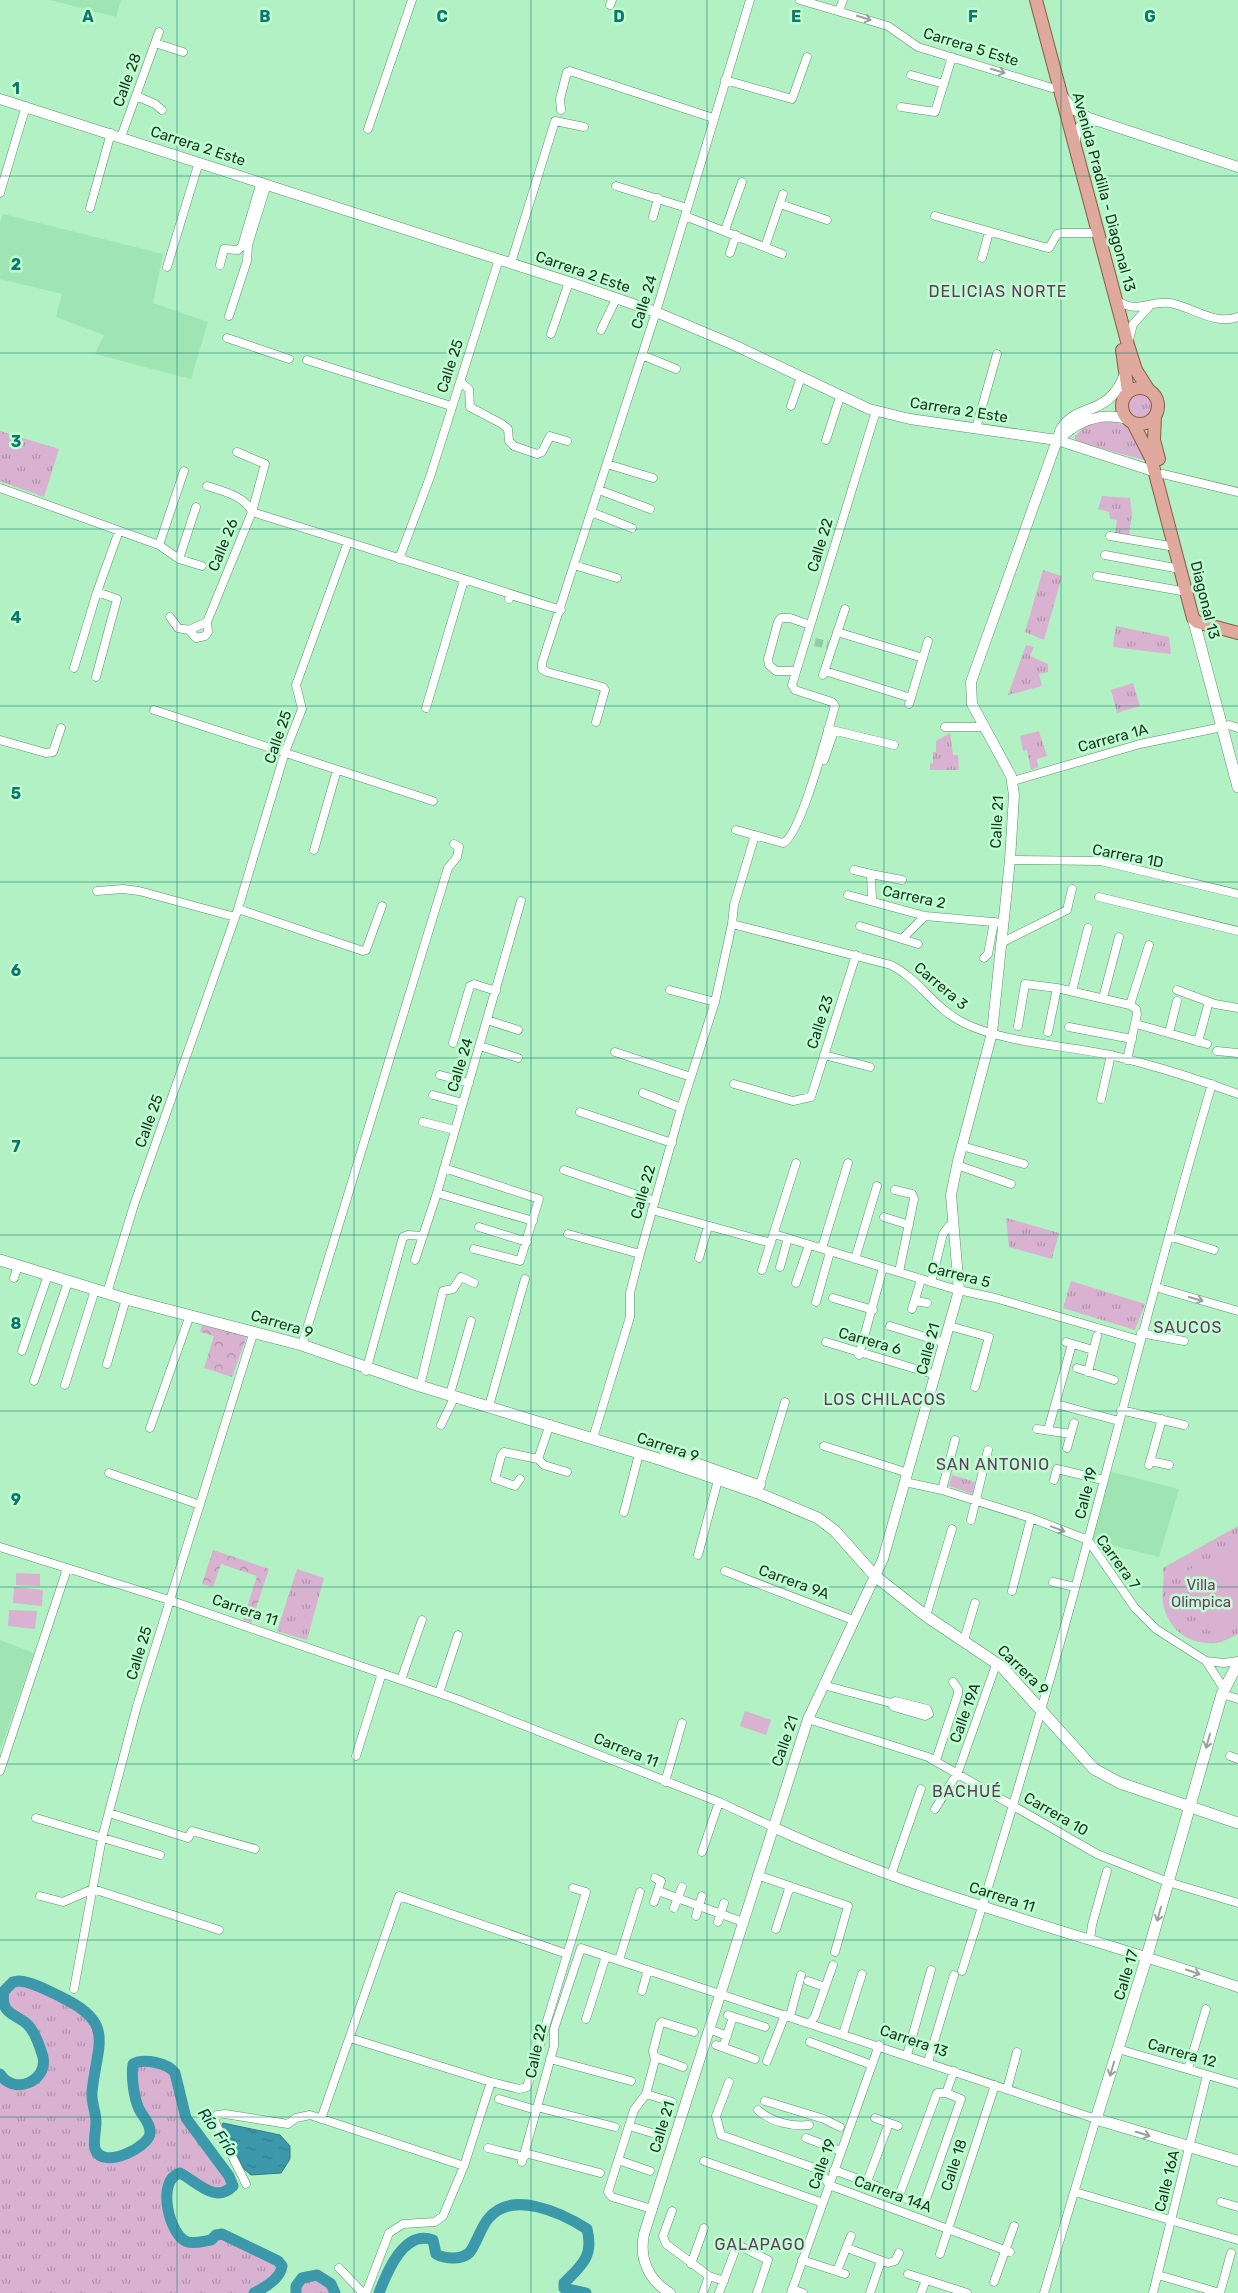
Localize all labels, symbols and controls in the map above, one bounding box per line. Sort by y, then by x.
text: A [82,7,94,26]
text: B [259,7,271,26]
text: C [436,7,448,26]
text: D [613,7,625,26]
text: E [791,7,801,26]
text: F [968,7,978,26]
text: G [1144,7,1156,26]
one-way arrow [856,14,872,24]
street label: Carrera 5 Este [921,24,1021,70]
street label: Calle 28 [109,51,145,109]
one-way arrow [990,67,1006,77]
text: 1 [12,79,20,98]
street label: Avenida Pradilla - Diagonal 13 [1069,90,1139,294]
street label: Carrera 2 Este [148,122,248,170]
street label: Carrera 2 Este [533,247,633,297]
text: 2 [11,255,21,274]
street label: Calle 24 [627,273,661,331]
district label: DELICIAS NORTE [929,282,1067,301]
street label: Calle 25 [433,337,467,395]
street label: Carrera 2 Este [909,393,1009,427]
text: 3 [11,432,21,451]
street label: Calle 26 [204,516,242,574]
street label: Calle 22 [803,516,837,574]
street label: Diagonal 13 [1187,559,1223,641]
text: 4 [11,608,22,627]
street label: Calle 25 [260,708,296,766]
street label: Carrera 1A [1076,720,1150,756]
text: 5 [11,784,21,803]
street label: Calle 21 [987,795,1007,849]
street label: Carrera 1D [1091,840,1165,872]
street label: Carrera 2 [881,882,947,913]
street label: Carrera 3 [911,958,971,1014]
text: 6 [11,961,21,980]
street label: Calle 23 [803,993,837,1051]
street label: Calle 24 [443,1036,477,1094]
street label: Calle 25 [131,1092,167,1150]
text: 7 [11,1137,21,1156]
street label: Calle 22 [627,1163,659,1221]
street label: Carrera 5 [926,1258,992,1292]
one-way arrow [1188,1295,1204,1305]
street label: Carrera 9 [249,1306,315,1342]
text: 8 [11,1314,22,1333]
district label: SAUCOS [1154,1318,1222,1337]
street label: Calle 21 [912,1321,944,1377]
street label: Carrera 6 [837,1323,903,1359]
district label: LOS CHILACOS [824,1390,946,1409]
street label: Carrera 9 [635,1428,701,1466]
district label: SAN ANTONIO [936,1455,1050,1474]
street label: Calle 19 [1071,1465,1101,1521]
text: 9 [11,1490,21,1509]
one-way arrow [1050,1525,1065,1534]
street label: Carrera 7 [1092,1531,1144,1593]
street label: Carrera 9A [756,1561,832,1603]
park label: Villa Olimpica [1171,1576,1231,1611]
street label: Carrera 11 [210,1590,280,1630]
street label: Calle 25 [122,1624,156,1682]
street label: Carrera 9 [994,1641,1052,1699]
street label: Calle 19A [946,1681,984,1745]
street label: Calle 21 [768,1713,802,1769]
street label: Carrera 11 [591,1729,661,1771]
one-way arrow [1203,1732,1213,1748]
district label: BACHUÉ [932,1782,1002,1801]
street label: Carrera 10 [1021,1788,1091,1840]
street label: Carrera 11 [967,1878,1037,1916]
one-way arrow [1154,1906,1164,1922]
street label: Calle 17 [1110,1947,1142,2002]
one-way arrow [1184,1967,1200,1977]
street label: Carrera 13 [878,2021,950,2061]
street label: Calle 22 [521,2022,551,2080]
street label: Carrera 12 [1146,2035,1219,2071]
one-way arrow [1107,2061,1116,2077]
street label: Calle 21 [646,2099,678,2155]
water label: Río Frío [194,2104,242,2160]
one-way arrow [1135,2129,1151,2139]
street label: Calle 19 [804,2136,840,2192]
street label: Calle 18 [937,2137,971,2193]
street label: Calle 16A [1151,2148,1183,2214]
street label: Carrera 14A [852,2172,934,2216]
district label: GALAPAGO [715,2235,806,2254]

